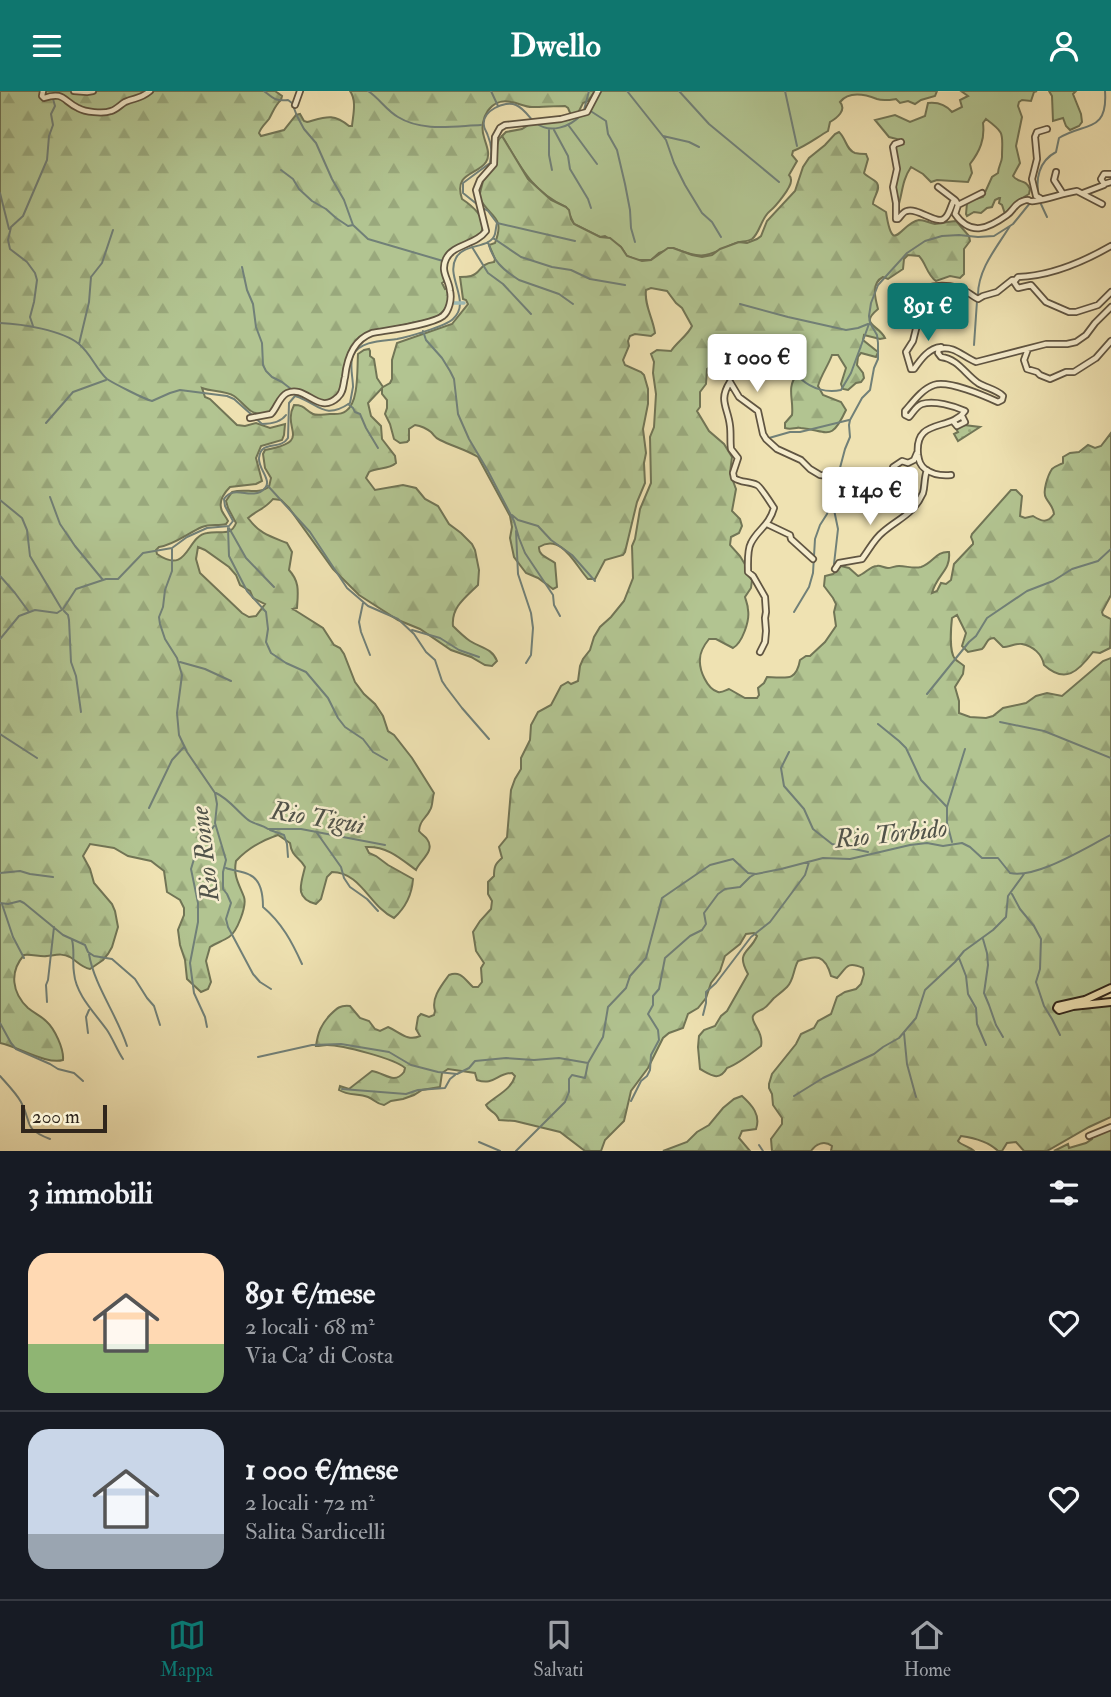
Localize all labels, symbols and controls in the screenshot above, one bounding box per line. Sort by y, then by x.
text: Dwello [510,26,601,66]
icon: menu [28,27,66,65]
icon: person [1045,27,1083,65]
pin: 891 € [879,283,977,343]
text: 891 € [903,291,953,320]
pin: 1 000 € [692,335,822,394]
text: 1 000 € [724,342,790,371]
pin: 1 140 € [805,467,935,527]
text: 1 140 € [838,475,902,504]
water label: Rio Tigui [268,795,367,841]
water label: Rio Roine [183,804,227,904]
water label: Rio Torbido [832,812,949,856]
scale bar [21,1102,107,1134]
text: 200 m [32,1105,80,1129]
icon: filters [1045,1174,1083,1212]
text: 3 immobili [28,1175,153,1212]
text: 891 €/mese [245,1275,375,1312]
icon: home [84,1281,168,1365]
icon: heart [1045,1304,1083,1342]
text: 2 locali · 68 m² [245,1312,375,1341]
text: Via Ca' di Costa [245,1341,393,1370]
text: 1 000 €/mese [245,1451,398,1488]
icon: home [84,1457,168,1541]
icon: heart [1045,1480,1083,1518]
text: 2 locali · 72 m² [245,1488,375,1517]
text: Salita Sardicelli [245,1517,386,1546]
tab: Mappa [160,1616,213,1682]
tab: Salvati [533,1616,584,1682]
tab: Home [904,1616,951,1682]

